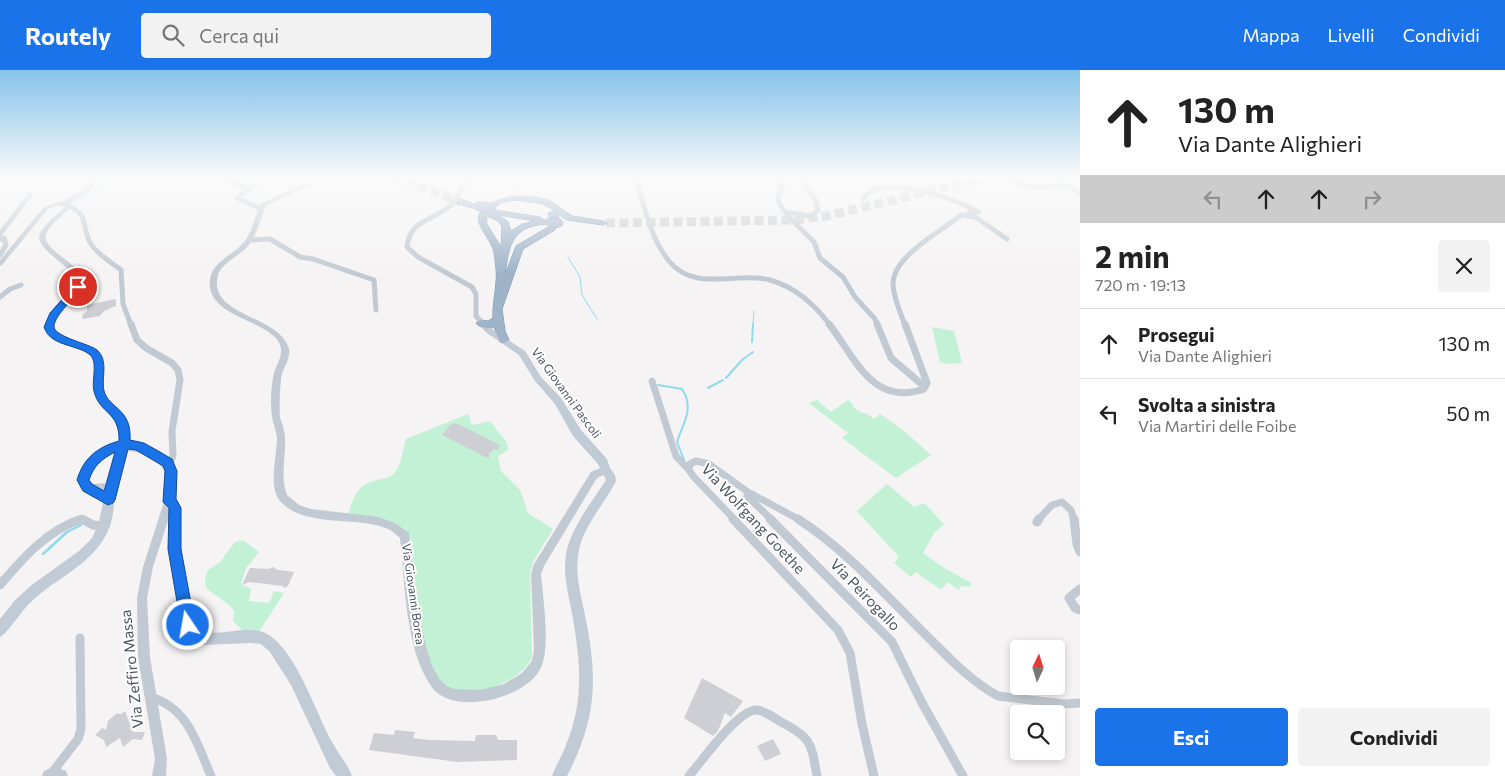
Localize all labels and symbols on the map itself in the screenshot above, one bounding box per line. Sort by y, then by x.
pin [57,266,99,308]
street label: Via Giovanni Pascoli [529,344,604,440]
street label: Via Wolfgang Goethe [698,460,809,577]
street label: Via Giovanni Borea [400,542,428,645]
street label: Via Peirogallo [827,555,904,634]
position arrow [161,598,213,650]
street label: Via Zeffiro Massa [116,609,146,729]
north arrow [1010,640,1065,695]

